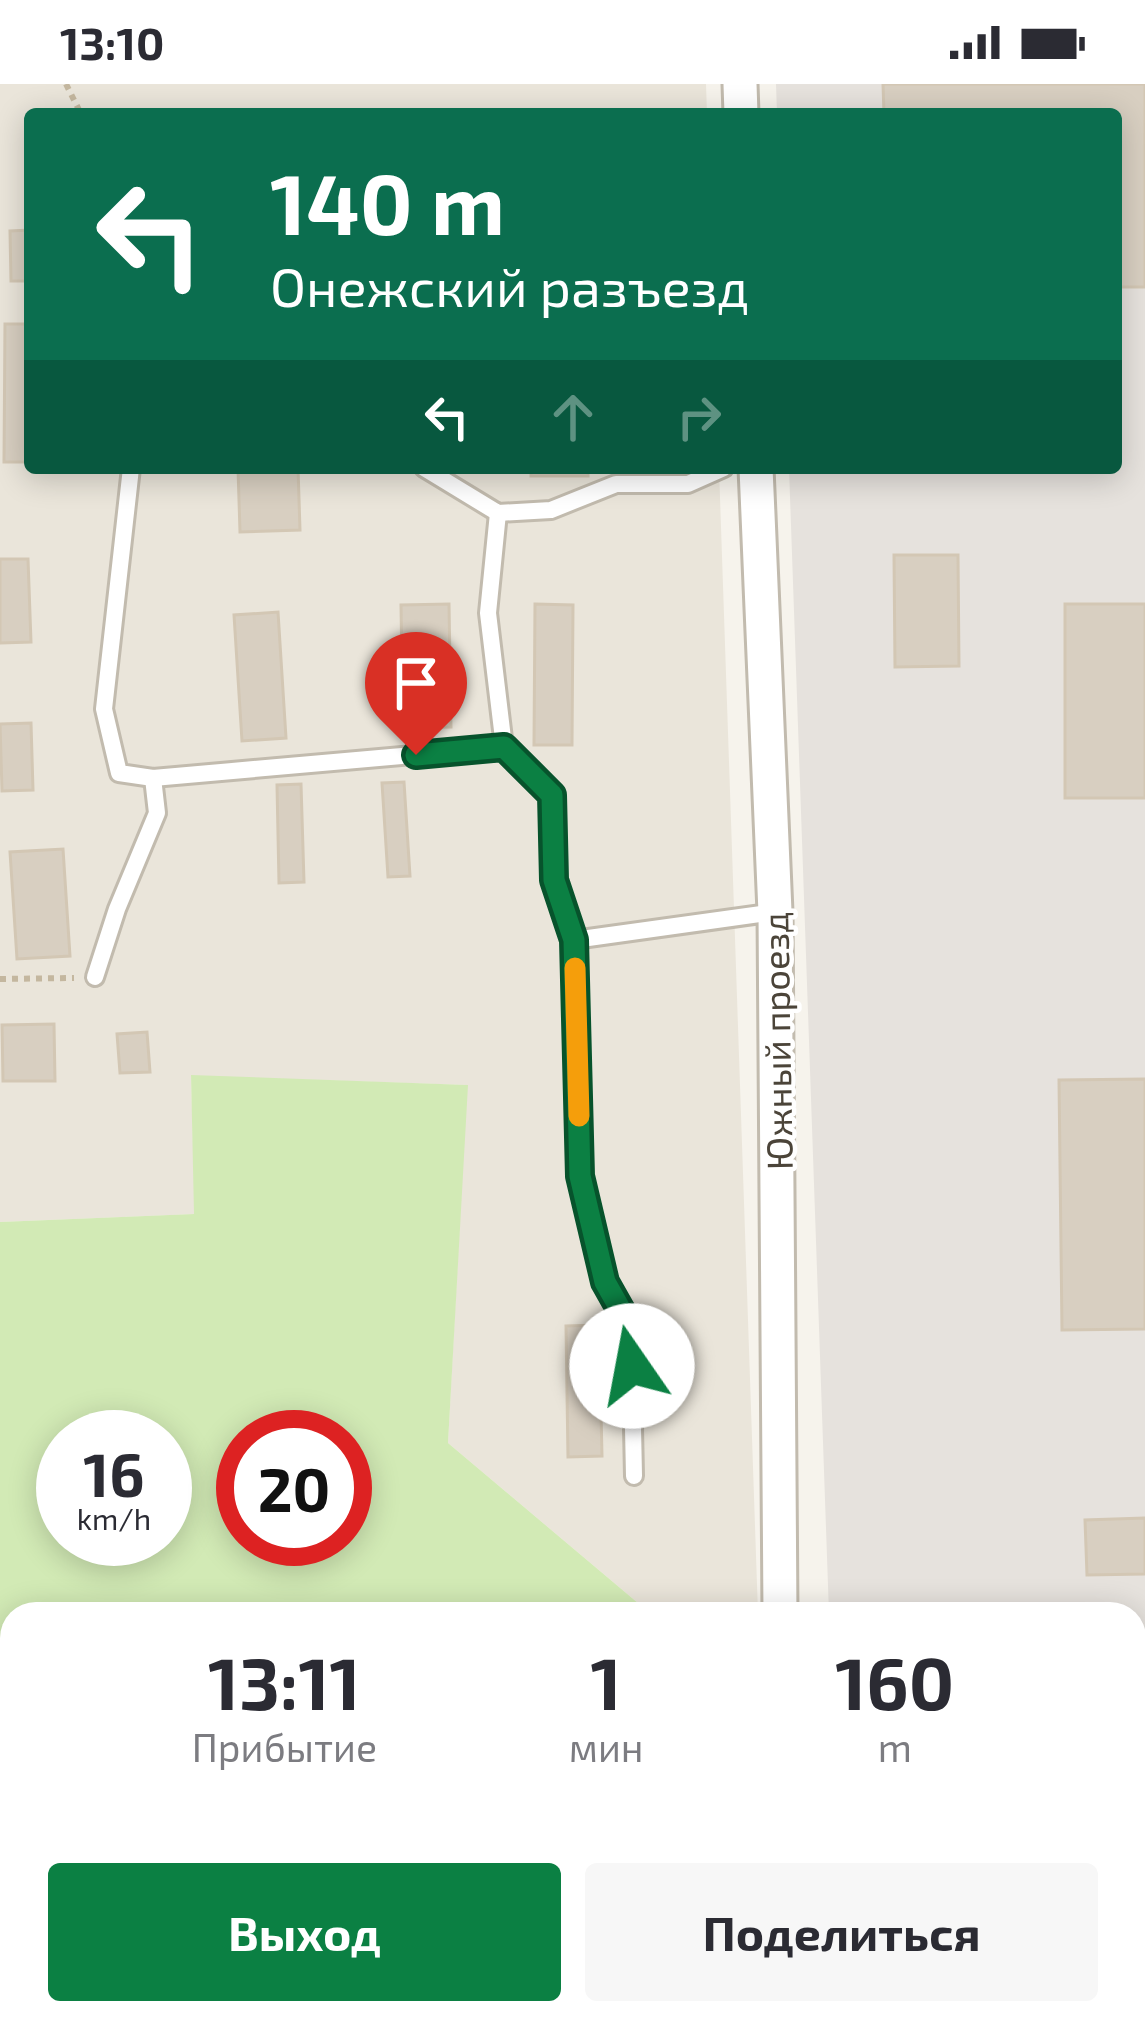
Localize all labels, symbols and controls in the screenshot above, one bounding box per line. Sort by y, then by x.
text: 13:10 [60,15,164,69]
text: 140 m [270,151,505,252]
icon: left [72,156,228,312]
text: Онежский разъезд [270,253,749,318]
icon: left [414,384,480,450]
icon: ahead [540,384,606,450]
icon: right [666,384,732,450]
pin [365,632,467,755]
icon: arrive [383,650,449,716]
street label: Южный проезд [752,911,800,1171]
position arrow [569,1303,695,1429]
speed limit sign: 20 [216,1410,372,1566]
text: 16 [83,1437,145,1509]
text: km/h [77,1500,151,1536]
text: 13:11 [208,1638,361,1724]
text: 1 [591,1638,622,1724]
text: 160 [835,1638,954,1724]
text: Прибытие [192,1723,377,1770]
text: мин [569,1723,644,1770]
text: m [878,1723,912,1770]
button: Выход [48,1863,561,2001]
button: Поделиться [585,1863,1098,2001]

